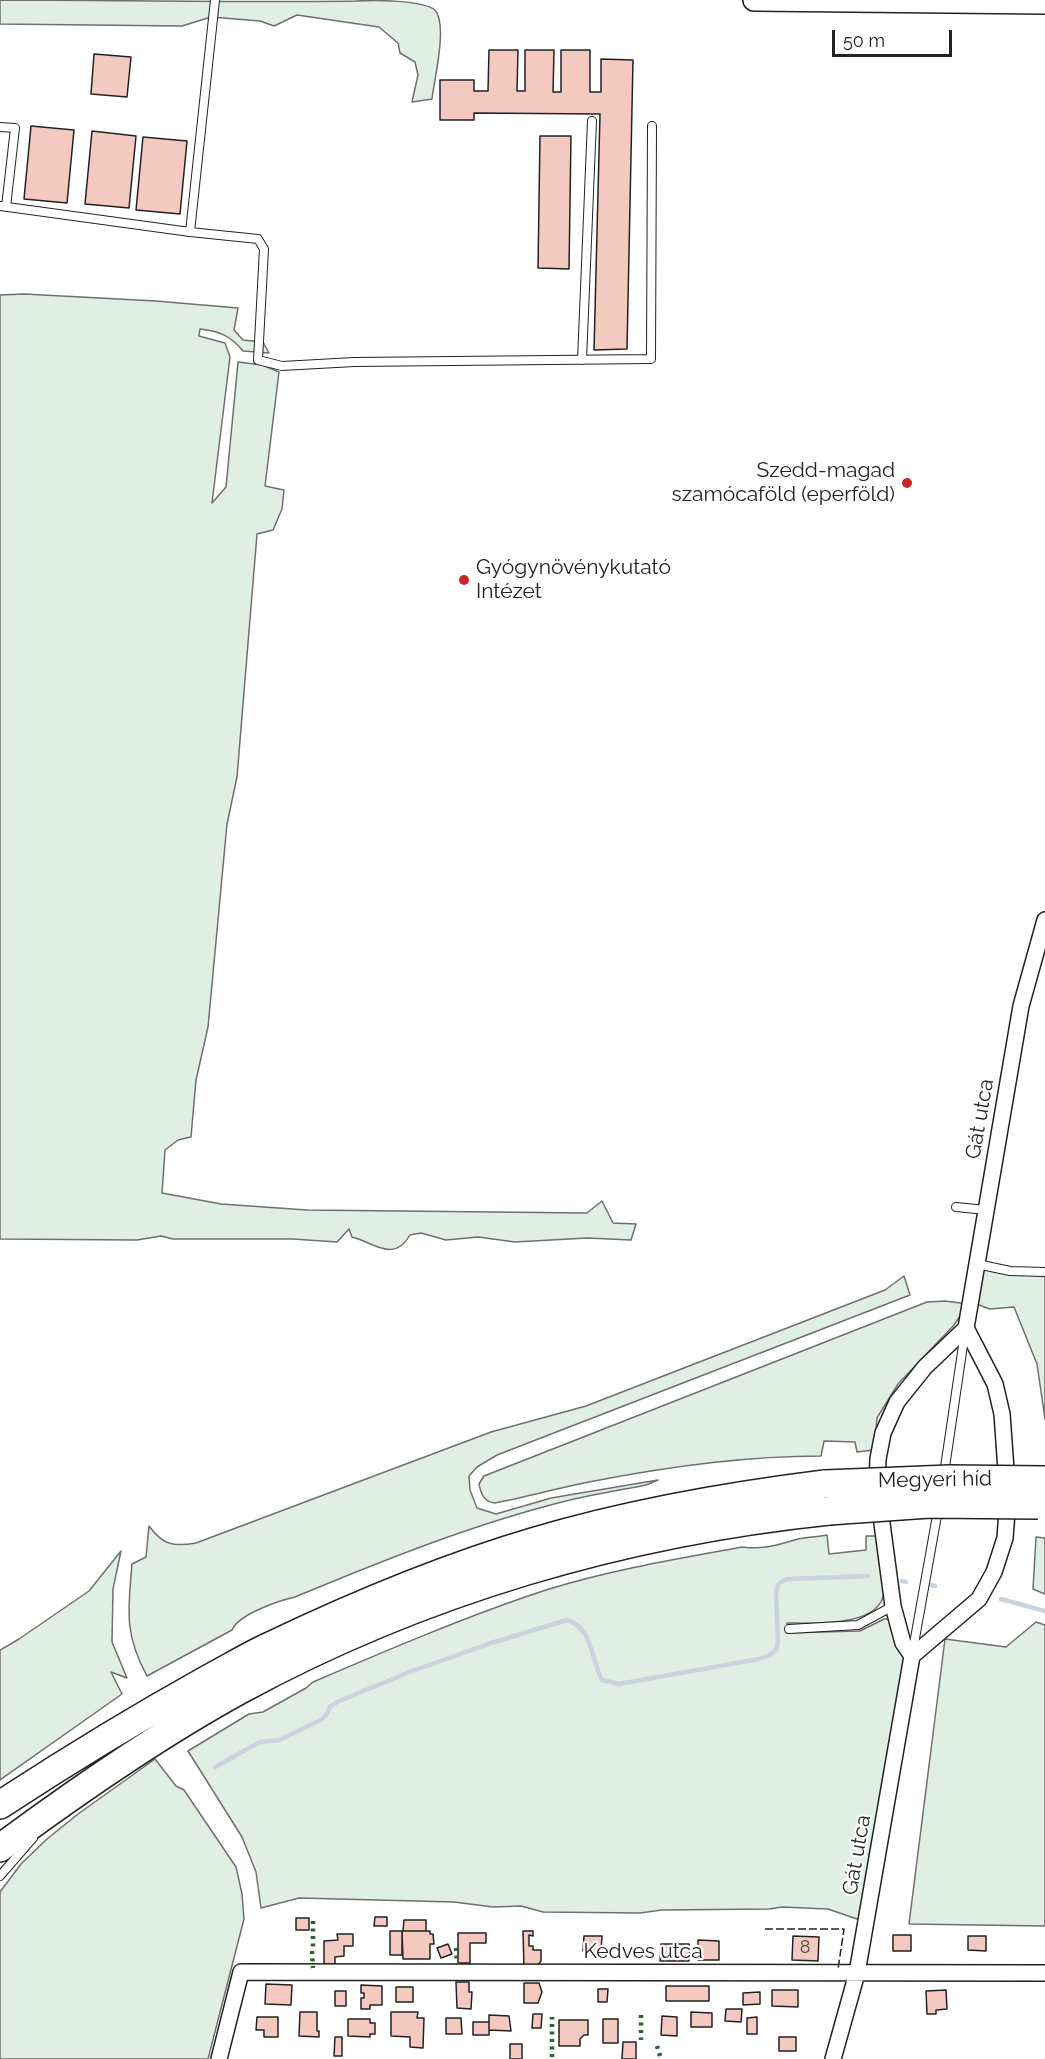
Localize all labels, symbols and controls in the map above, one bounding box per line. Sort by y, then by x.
scale bar [835,18,955,56]
text: 50 m [843,30,885,51]
place label: Szedd-magad szamócaföld (eperföld) [671,458,895,508]
marker: Szedd-magad szamócaföld (eperföld) [900,476,914,490]
place label: Gyógynövénykutató Intézet [476,555,671,605]
marker: Gyógynövénykutató Intézet [457,573,471,587]
street label: Gát utca [961,1077,999,1161]
street label: Megyeri híd [878,1466,992,1494]
street label: Gát utca [838,1813,876,1897]
house number: 8 [800,1937,810,1959]
street label: Kedves utca [583,1939,703,1965]

